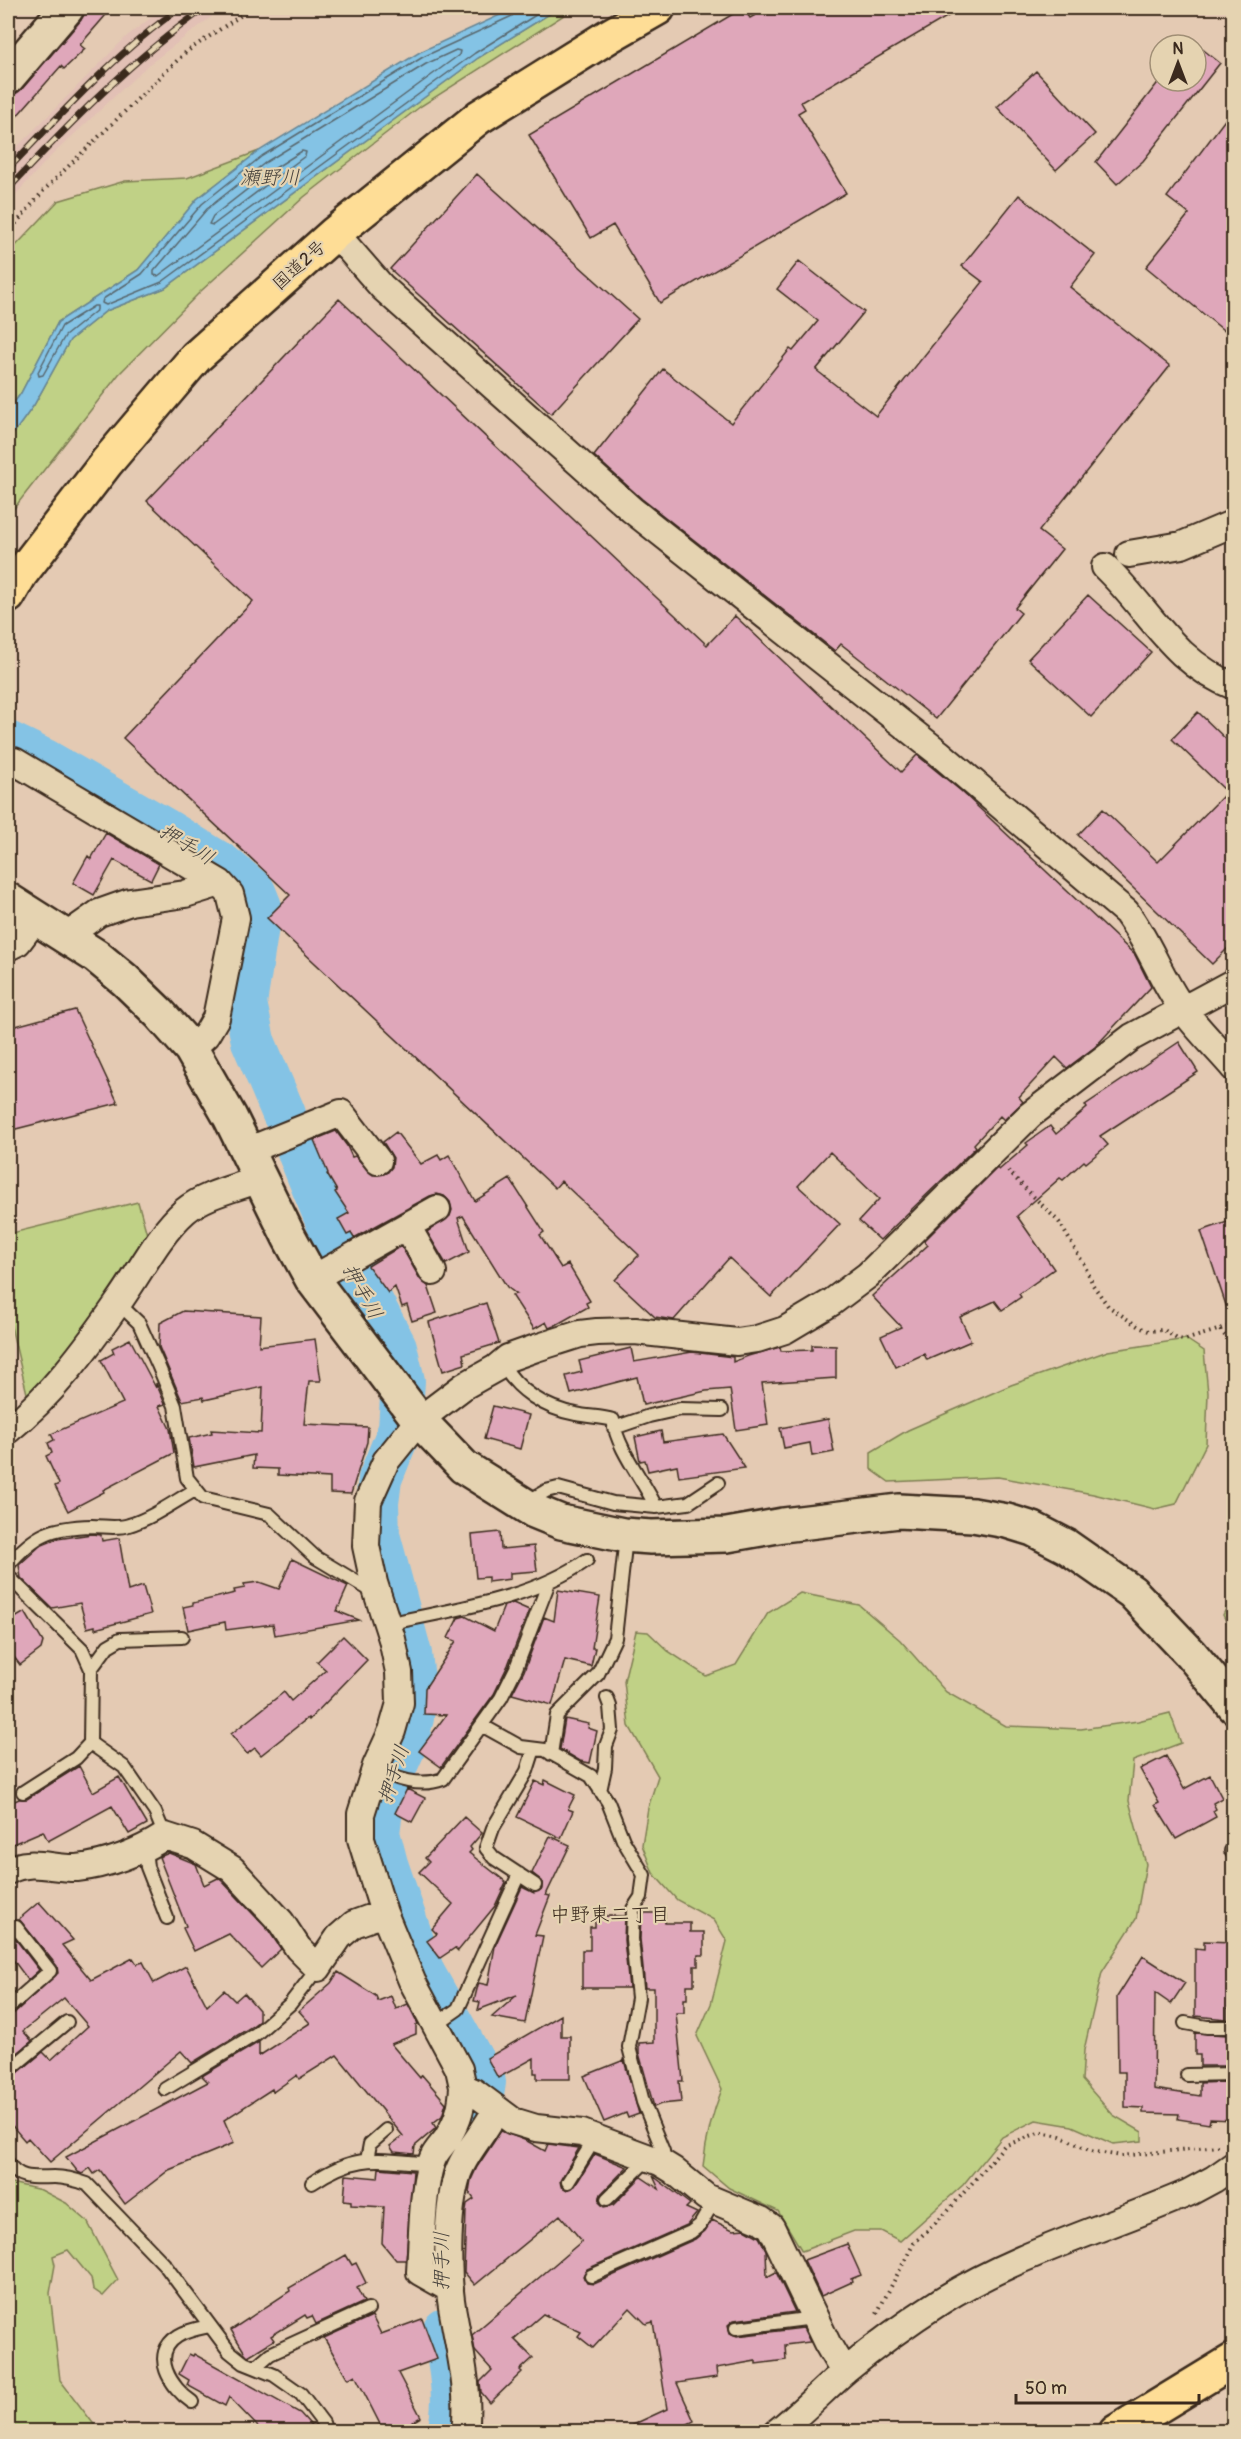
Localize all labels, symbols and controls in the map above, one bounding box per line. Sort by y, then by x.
north arrow [1148,33,1208,93]
text: N [1173,39,1184,59]
water label: 瀬野川 [240,165,300,190]
street label: 国道2号 [268,235,331,295]
water label: 押手川 [155,818,219,871]
water label: 押手川 [337,1259,388,1324]
water label: 押手川 [372,1742,415,1807]
district label: 中野東二丁目 [550,1902,670,1927]
water label: 押手川 [429,2231,454,2291]
scale bar [1016,2367,1199,2405]
text: 50 m [1025,2377,1067,2400]

